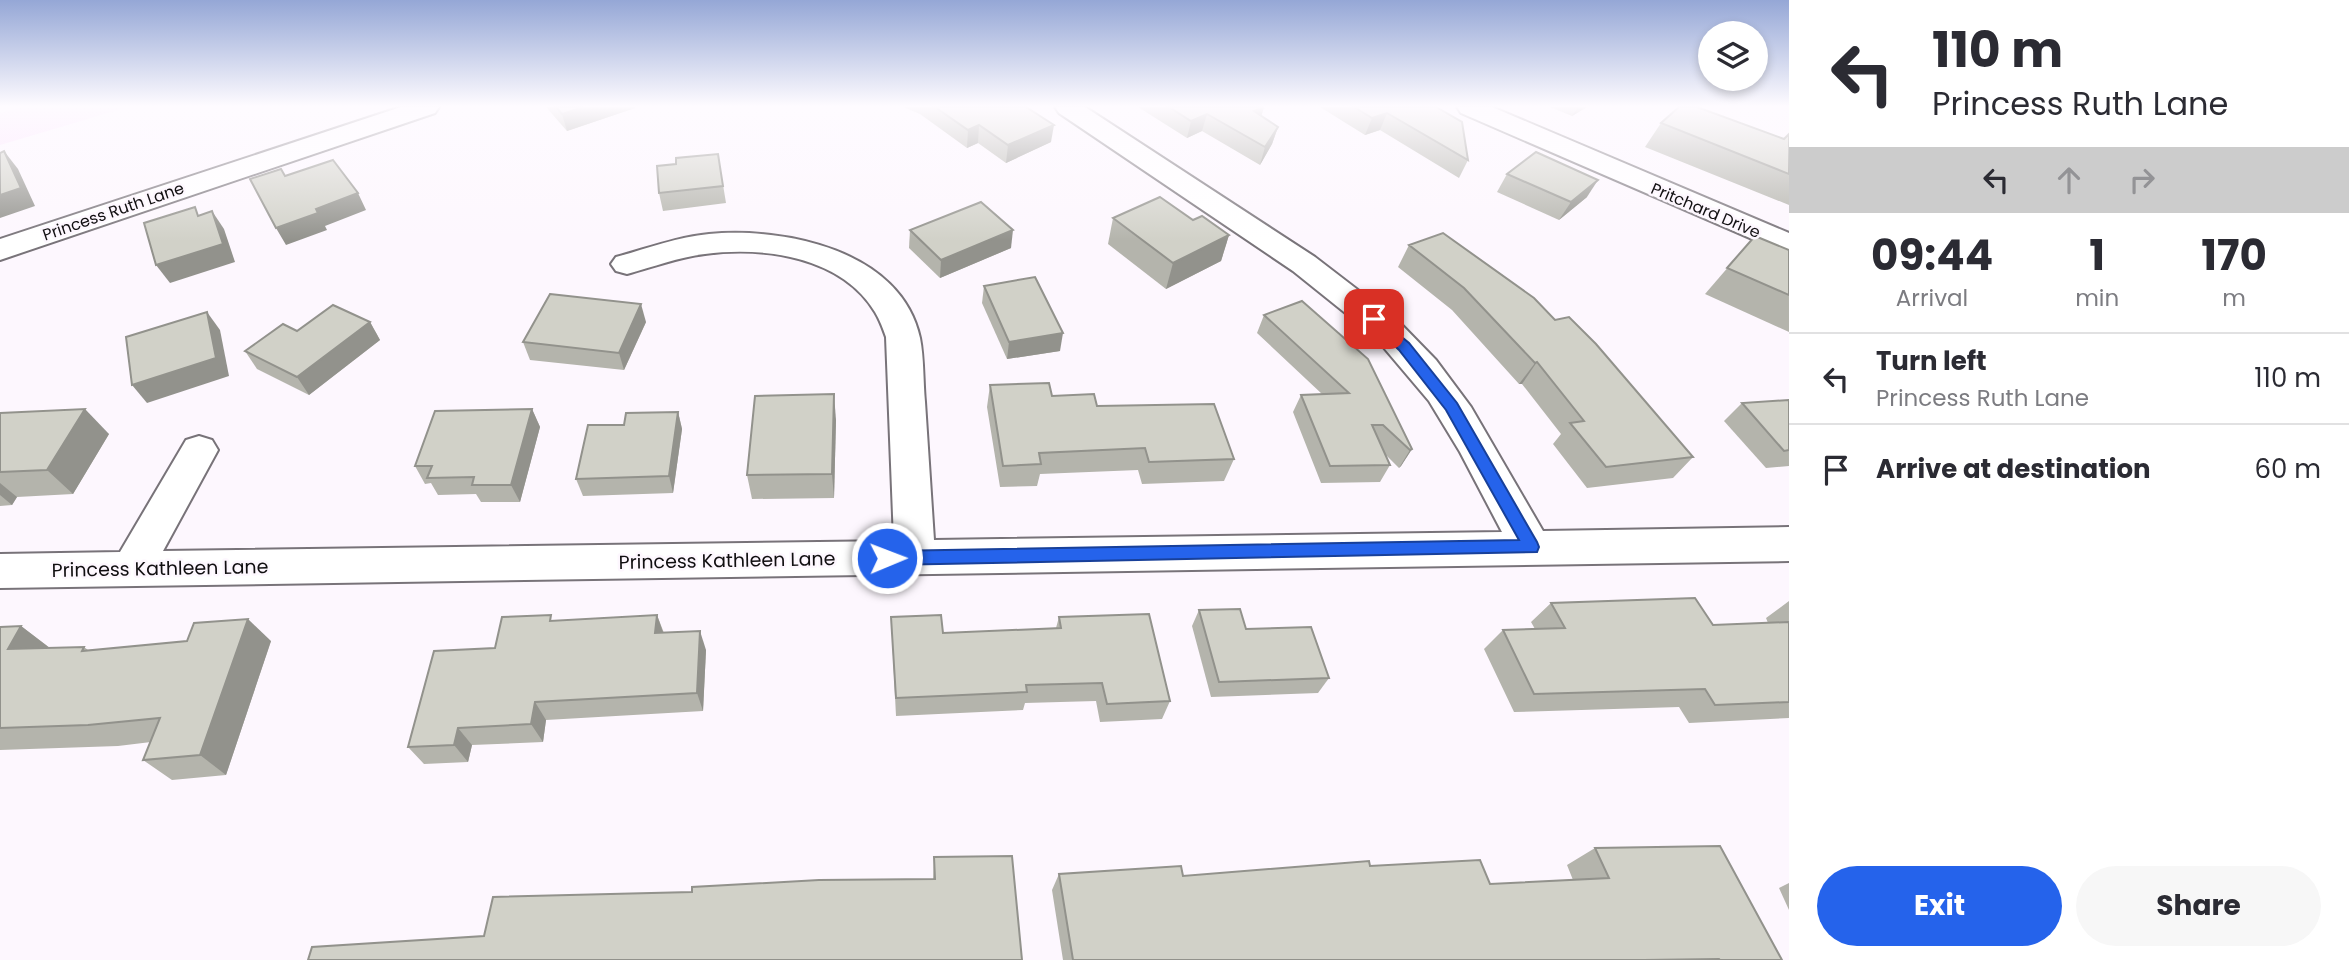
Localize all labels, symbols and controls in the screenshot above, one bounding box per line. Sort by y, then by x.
text: 110 m [1932,16,2063,84]
map controls [1698,21,1768,91]
button: layers [1698,21,1768,91]
icon: left [1817,28,1908,119]
text: Princess Ruth Lane [1932,81,2228,126]
icon: left [1977,161,2015,199]
icon: ahead [2050,161,2088,199]
icon: right [2123,161,2161,199]
street label: Princess Ruth Lane [39,176,187,246]
street label: Pritchard Drive [1647,177,1764,244]
text: 09:44 [1871,226,1993,285]
text: 1 [2089,226,2105,285]
text: 170 [2201,226,2267,285]
text: Arrival [1896,282,1968,314]
text: min [2075,282,2119,314]
text: m [2222,282,2246,314]
pin [1344,289,1404,349]
icon: arrive [1355,300,1393,338]
text: Turn left [1876,343,1987,379]
icon: left [1817,360,1855,398]
text: 110 m [2254,360,2321,396]
text: Princess Ruth Lane [1876,382,2089,414]
icon: arrive [1817,451,1855,489]
text: Arrive at destination [1876,451,2151,487]
text: 60 m [2254,451,2321,487]
position arrow [850,521,924,595]
street label: Princess Kathleen Lane [618,545,836,576]
street label: Princess Kathleen Lane [51,553,269,584]
button: Exit [1817,866,2062,946]
button: Share [2076,866,2321,946]

